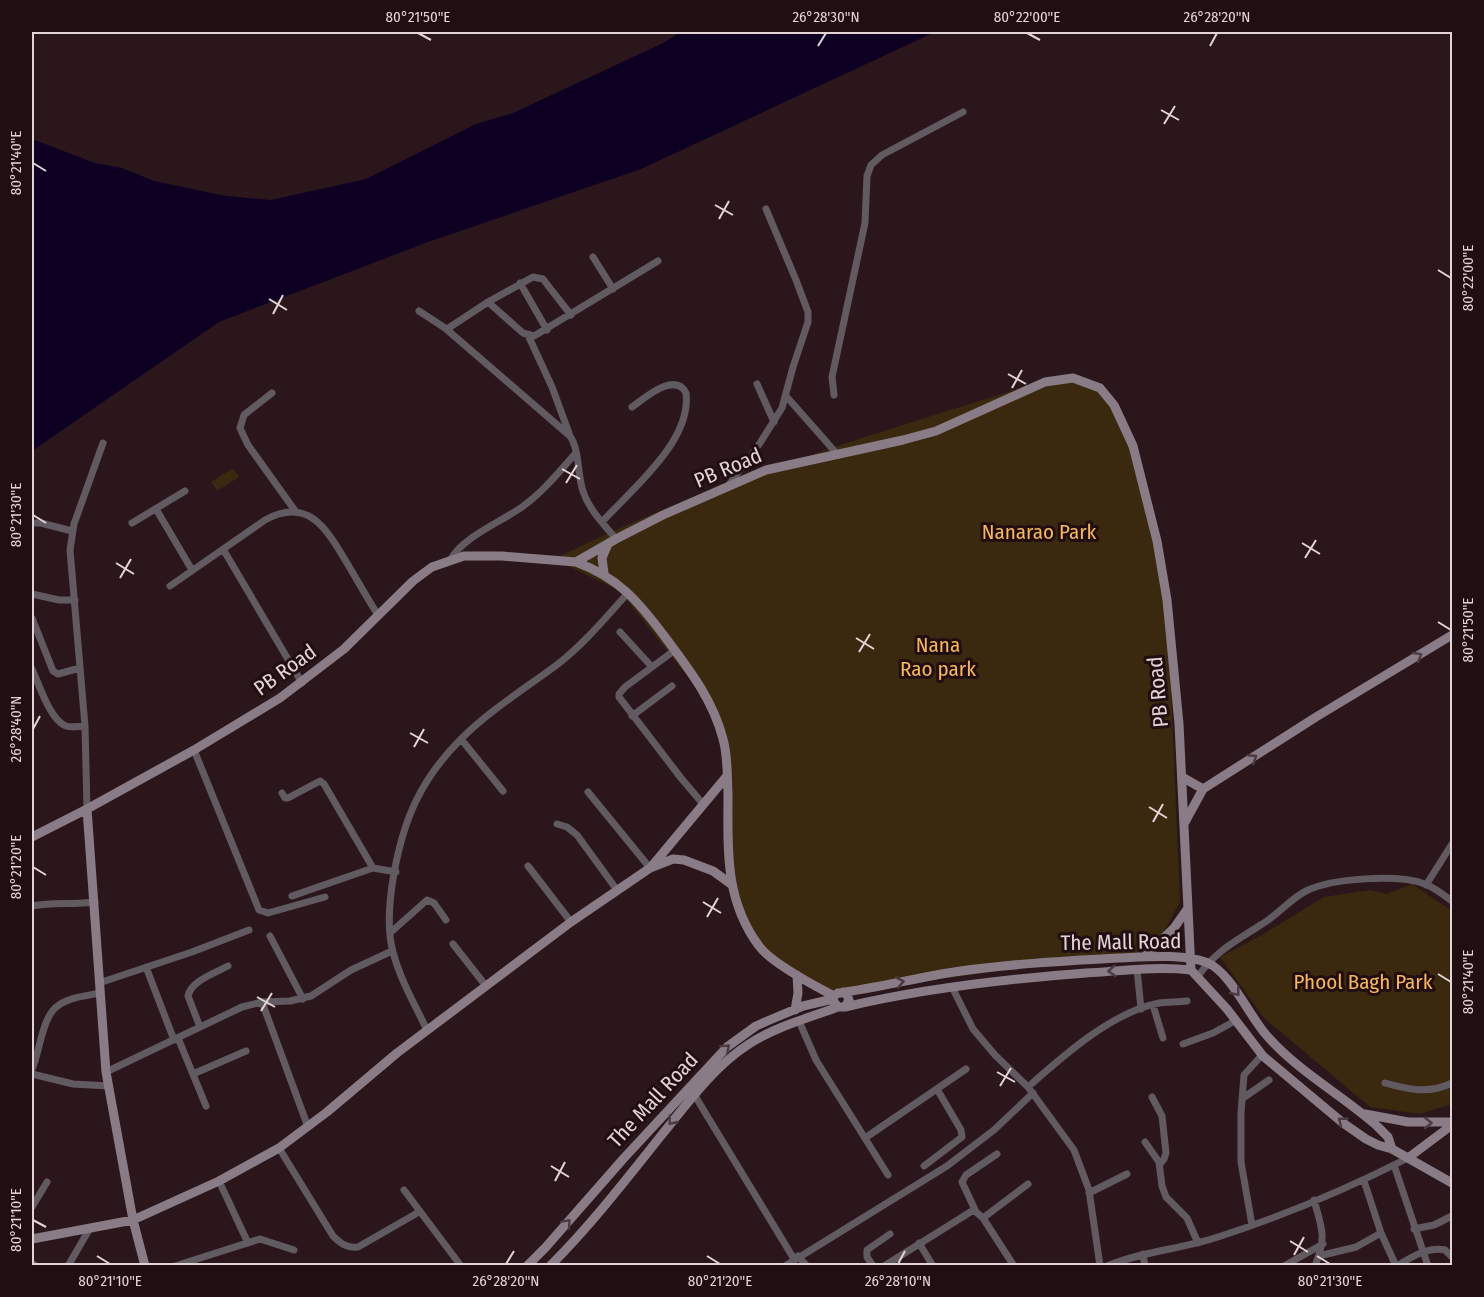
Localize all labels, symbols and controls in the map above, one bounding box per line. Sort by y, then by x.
text: 80°21'50"E [386,8,450,26]
text: 26°28'30"N [792,8,860,26]
text: 80°22'00"E [994,8,1060,26]
text: 26°28'20"N [1184,8,1250,26]
text: 80°21'40"E [7,131,25,195]
text: 80°22'00"E [1459,245,1477,311]
street label: PB Road [690,442,766,494]
text: 80°21'30"E [7,483,25,547]
park label: Nanarao Park [982,519,1097,545]
text: 80°21'50"E [1459,598,1477,662]
park label: Nana Rao park [900,632,976,682]
street label: PB Road [249,639,321,701]
one-way arrow [1412,651,1422,663]
street label: PB Road [1142,656,1174,728]
text: 26°28'40"N [7,696,25,762]
one-way arrow [1246,755,1257,766]
text: 80°21'20"E [7,835,25,899]
street label: The Mall Road [1060,928,1182,956]
text: 80°21'40"E [1459,950,1477,1014]
one-way arrow [1108,964,1117,977]
park label: Phool Bagh Park [1294,969,1433,995]
one-way arrow [895,976,905,989]
one-way arrow [1229,986,1240,997]
one-way arrow [720,1044,730,1055]
street label: The Mall Road [602,1047,704,1153]
one-way arrow [669,1115,680,1126]
one-way arrow [1424,1117,1433,1129]
one-way arrow [1337,1118,1348,1129]
text: 80°21'10"E [7,1188,25,1252]
one-way arrow [560,1219,571,1230]
text: 80°21'10"E [78,1272,142,1290]
text: 26°28'20"N [473,1272,539,1290]
text: 80°21'20"E [688,1272,752,1290]
text: 26°28'10"N [865,1272,931,1290]
text: 80°21'30"E [1298,1272,1362,1290]

